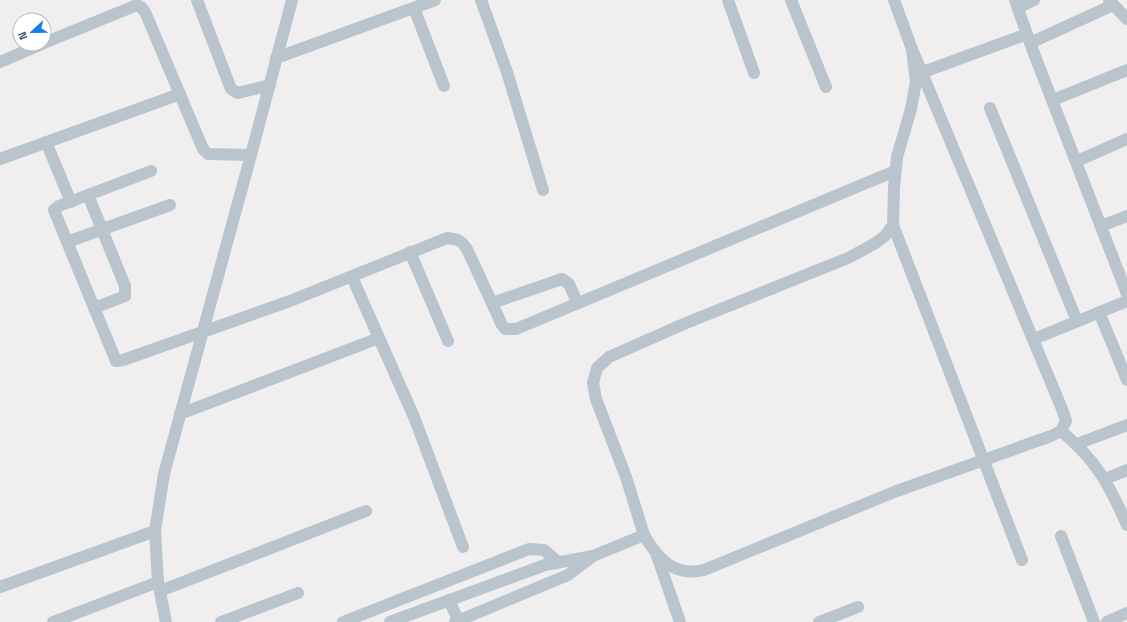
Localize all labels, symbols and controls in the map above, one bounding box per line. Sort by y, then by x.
north arrow [12,12,52,52]
text: N [15,30,31,42]

